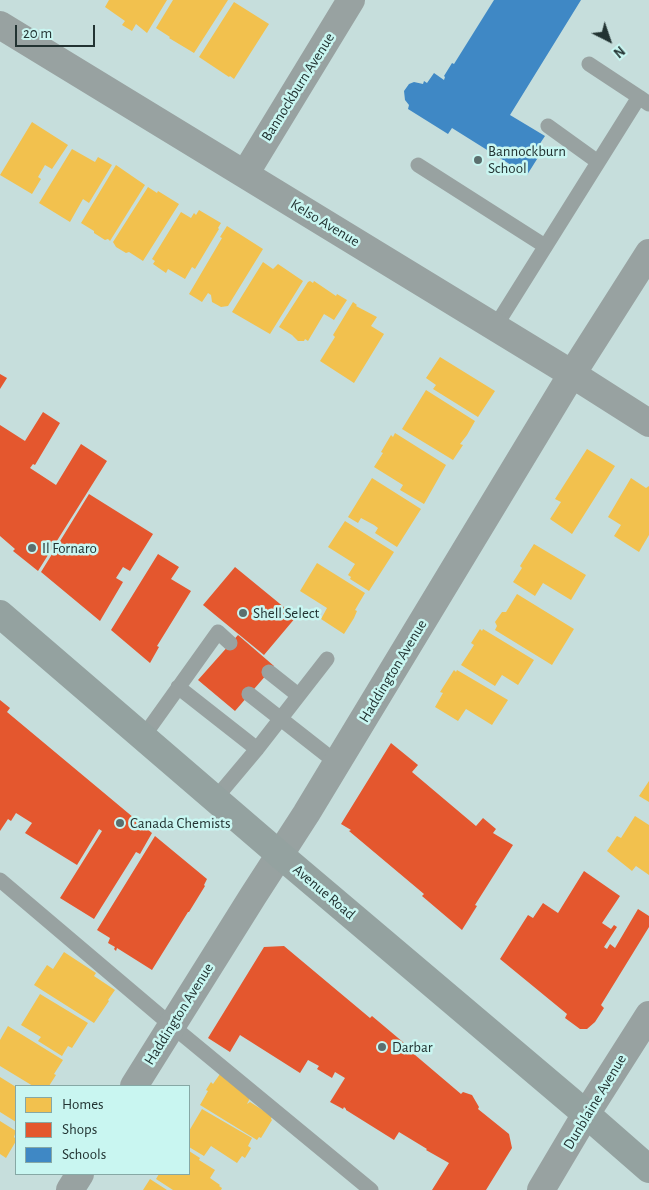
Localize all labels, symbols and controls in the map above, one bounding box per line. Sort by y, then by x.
scale bar [18,15,98,47]
north arrow [584,15,634,65]
text: 20 m [23,26,52,41]
street label: Bannockburn Avenue [257,30,339,144]
text: N [611,43,627,60]
place label: Bannockburn School [488,142,566,177]
marker: Bannockburn School [472,154,484,166]
street label: Kelso Avenue [287,195,363,251]
place label: Il Fornaro [42,539,97,557]
marker: Il Fornaro [26,542,38,554]
place label: Shell Select [253,604,319,622]
marker: Shell Select [237,607,249,619]
street label: Haddington Avenue [355,616,431,726]
place label: Canada Chemists [130,814,230,832]
marker: Canada Chemists [114,817,126,829]
street label: Avenue Road [289,861,359,923]
street label: Haddington Avenue [140,960,218,1068]
place label: Darbar [392,1038,433,1056]
marker: Darbar [376,1041,388,1053]
street label: Dunblaine Avenue [560,1051,630,1153]
legend [15,1085,190,1175]
text: Homes [62,1097,104,1112]
text: Shops [62,1122,97,1137]
text: Schools [62,1147,106,1162]

